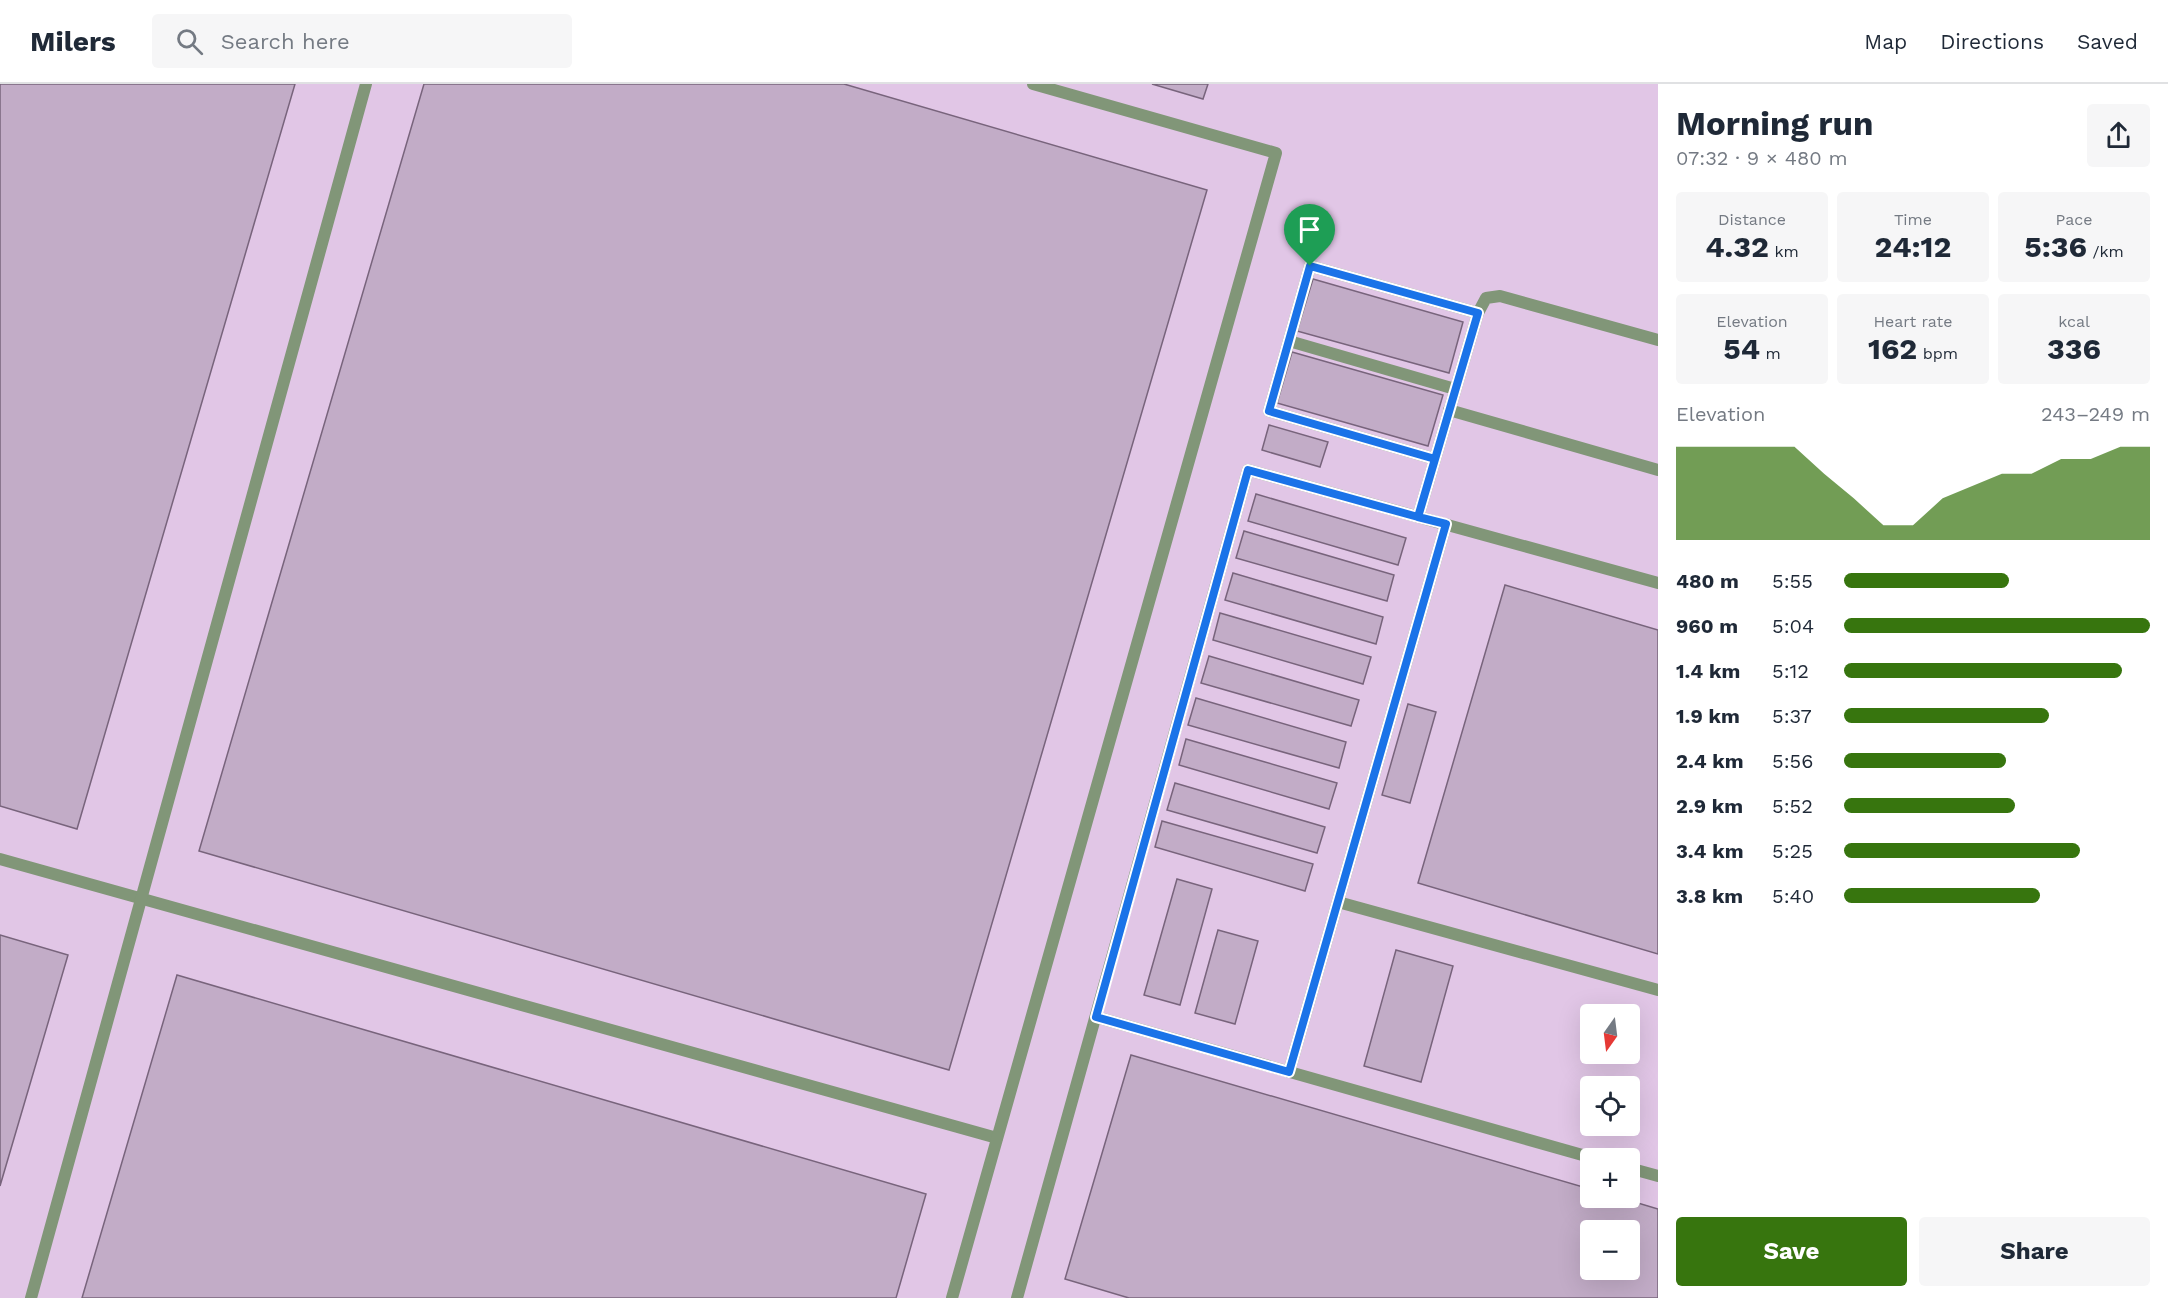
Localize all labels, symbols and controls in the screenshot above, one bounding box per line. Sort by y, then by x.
search box [152,14,572,68]
text: Milers [30,25,116,58]
icon: search [173,25,206,58]
text: Search here [221,29,350,54]
text: Map [1864,29,1907,54]
text: Directions [1940,29,2044,54]
text: Saved [2077,29,2138,54]
text: Morning run [1676,104,1873,143]
button: share [2087,104,2150,167]
text: 07:32 · 9 × 480 m [1676,146,1848,170]
pin [1284,204,1335,266]
text: Distance [1718,210,1786,229]
text: Time [1894,210,1932,229]
text: Pace [2055,210,2093,229]
icon: arrive [1293,213,1326,246]
text: 4.32 [1705,229,1769,264]
text: 24:12 [1875,229,1951,264]
text: 5:36 [2024,229,2087,264]
text: km [1769,242,1799,261]
text: /km [2087,242,2124,261]
text: Elevation [1716,312,1788,331]
text: Heart rate [1873,312,1953,331]
text: kcal [2058,312,2090,331]
text: 54 [1723,331,1760,366]
text: 162 [1868,331,1917,366]
text: 336 [2047,331,2101,366]
text: m [1760,344,1781,363]
text: bpm [1917,344,1958,363]
text: Elevation [1676,402,1765,426]
text: 243–249 m [2041,402,2150,426]
text: 480 m [1676,569,1739,593]
text: 5:55 [1772,569,1813,593]
text: 960 m [1676,614,1738,638]
text: 5:04 [1772,614,1814,638]
text: 1.4 km [1676,659,1740,683]
text: 5:12 [1772,659,1809,683]
text: 1.9 km [1676,704,1740,728]
text: 5:37 [1772,704,1812,728]
text: 2.4 km [1676,749,1744,773]
text: 5:56 [1772,749,1813,773]
text: 2.9 km [1676,794,1743,818]
text: 5:52 [1772,794,1813,818]
text: 3.4 km [1676,839,1743,863]
text: 5:25 [1772,839,1813,863]
text: 3.8 km [1676,884,1743,908]
text: 5:40 [1772,884,1814,908]
north arrow [1580,1004,1640,1064]
map controls [1580,1004,1640,1280]
button: locate [1580,1076,1640,1136]
button: + [1580,1148,1640,1208]
button: Save [1676,1217,1907,1286]
button: Share [1919,1217,2150,1286]
button: − [1580,1220,1640,1280]

